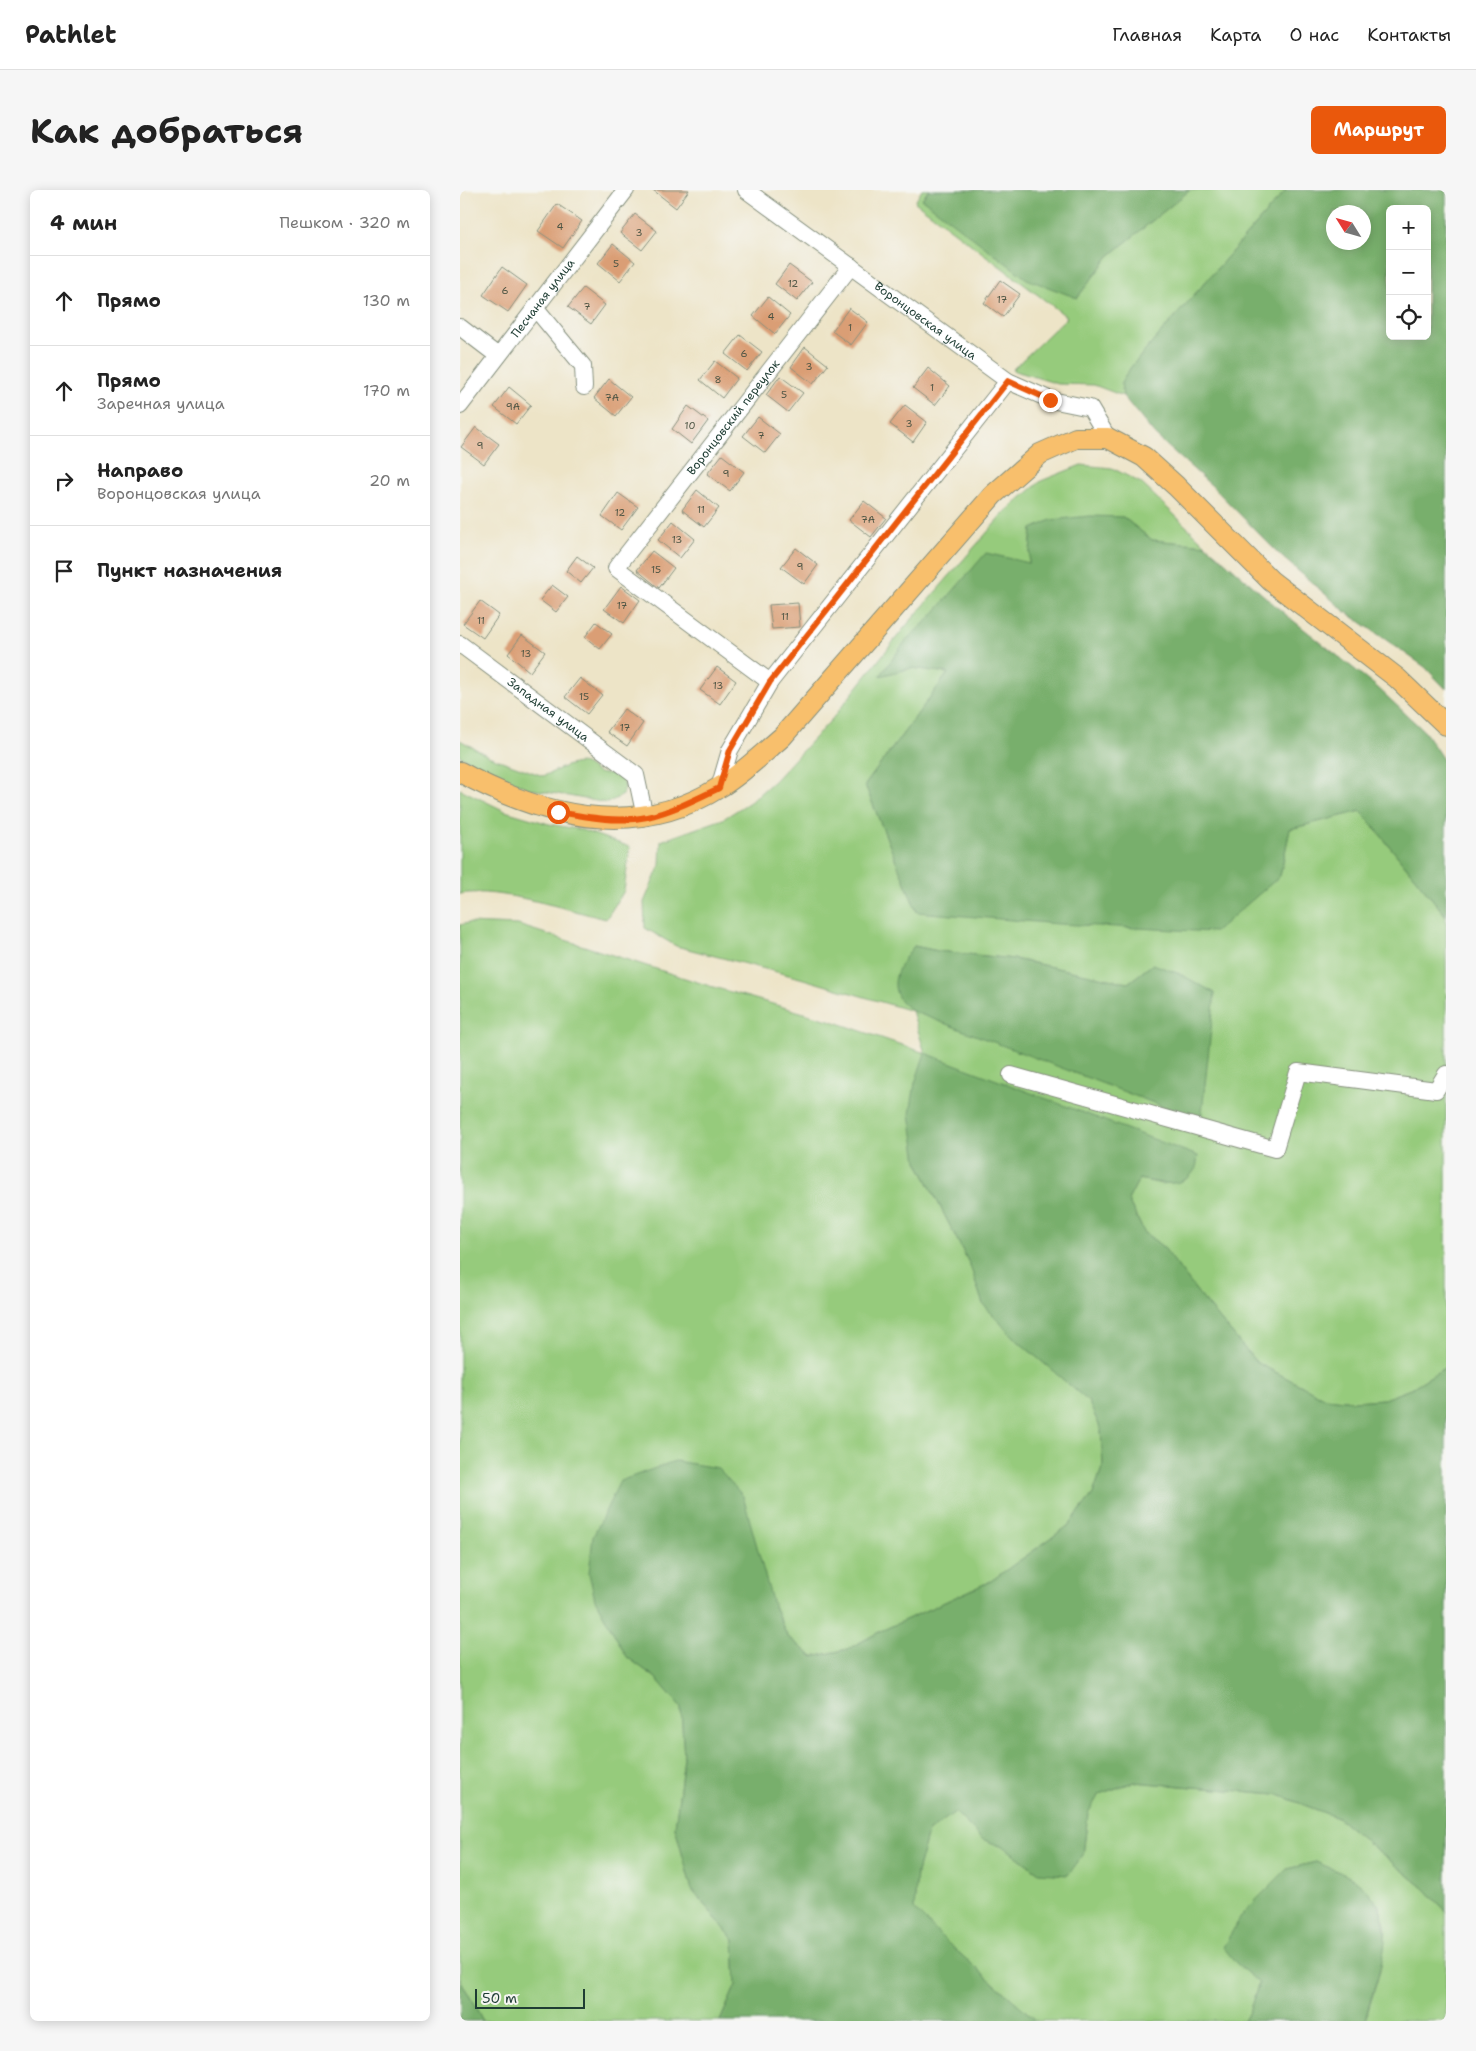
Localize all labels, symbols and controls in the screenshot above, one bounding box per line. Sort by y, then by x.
text: Pathlet [25,19,116,51]
text: Главная [1112,23,1182,47]
text: Карта [1210,23,1262,47]
text: О нас [1290,23,1339,47]
text: Контакты [1367,23,1451,47]
button: Маршрут [1311,106,1446,154]
text: Как добраться [30,107,303,154]
north arrow [1326,205,1371,250]
map controls [1386,205,1431,340]
button: + [1386,205,1431,250]
text: 4 мин [50,209,117,237]
text: Пешком · 320 m [279,212,410,233]
house number: 4 [557,220,564,233]
house number: 3 [636,226,643,239]
button: − [1386,250,1431,295]
street label: Песчаная улица [507,255,579,341]
house number: 5 [613,257,619,270]
house number: 12 [788,277,798,290]
street label: Воронцовская улица [871,278,980,364]
house number: 6 [502,284,509,297]
icon: ahead [50,287,78,315]
text: Прямо [97,288,161,313]
text: 130 m [363,290,410,311]
house number: 17 [997,293,1007,306]
button: locate [1386,295,1431,340]
house number: 7 [584,300,591,313]
house number: 4 [768,310,775,323]
house number: 1 [848,321,852,334]
house number: 6 [741,347,748,360]
street label: Воронцовский переулок [683,356,784,478]
house number: 3 [806,360,813,373]
text: Прямо [97,368,161,393]
house number: 8 [715,373,722,386]
icon: ahead [50,377,78,405]
text: 170 m [363,380,410,401]
house number: 1 [930,381,934,394]
house number: 5 [781,388,787,401]
route end [1039,389,1062,412]
house number: 7А [605,391,619,404]
text: Заречная улица [97,393,225,414]
house number: 9А [506,400,520,413]
house number: 3 [906,417,913,430]
house number: 10 [685,419,695,432]
house number: 7 [758,429,765,442]
house number: 9 [477,439,484,452]
text: Направо [97,458,183,483]
icon: right [50,467,78,495]
house number: 9 [723,467,730,480]
text: 20 m [369,470,410,491]
text: Воронцовская улица [97,483,261,504]
house number: 11 [697,503,705,516]
house number: 12 [615,506,625,519]
house number: 7А [861,513,875,526]
house number: 13 [672,533,682,546]
icon: arrive [50,557,78,585]
text: Пункт назначения [97,558,282,583]
house number: 9 [797,560,804,573]
house number: 15 [651,563,661,576]
house number: 17 [617,599,627,612]
house number: 11 [781,610,789,623]
house number: 11 [477,614,485,627]
house number: 13 [521,647,531,660]
street label: Западная улица [504,674,593,746]
house number: 13 [713,679,723,692]
house number: 15 [579,690,589,703]
house number: 17 [620,721,630,734]
route start [547,801,570,824]
scale bar [475,1986,585,2009]
text: 50 m [482,1989,517,2007]

